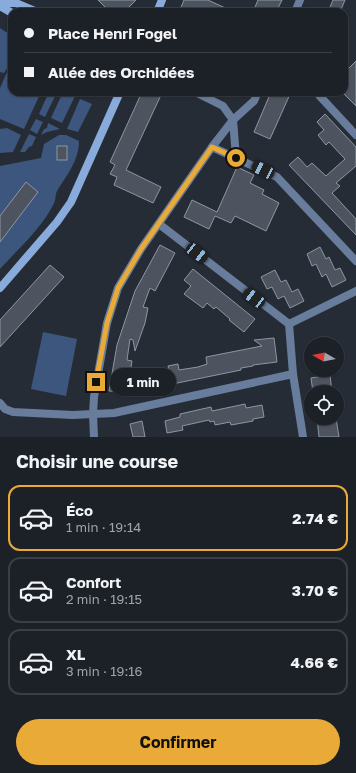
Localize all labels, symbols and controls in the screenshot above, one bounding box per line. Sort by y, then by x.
text: Place Henri Fogel [48,24,177,42]
text: Allée des Orchidées [48,63,194,81]
route start [227,149,245,167]
car [250,159,276,181]
car [184,241,210,265]
car [241,286,267,310]
north arrow [304,337,344,377]
map controls [304,337,344,425]
callout: 1 min [110,368,176,396]
route end [87,373,105,391]
text: 1 min [127,374,159,390]
button: locate [304,385,344,425]
text: Choisir une course [16,450,178,472]
icon: car [18,500,54,536]
text: Éco [66,501,93,519]
text: 2.74 € [292,509,338,527]
text: 1 min · 19:14 [66,519,141,535]
icon: car [18,572,54,608]
text: Confort [66,573,121,591]
text: 3.70 € [292,581,338,599]
text: 2 min · 19:15 [66,591,142,607]
icon: car [18,644,54,680]
text: XL [66,645,85,663]
text: 4.66 € [290,653,338,671]
text: 3 min · 19:16 [66,663,142,679]
button: Confirmer [16,719,340,765]

